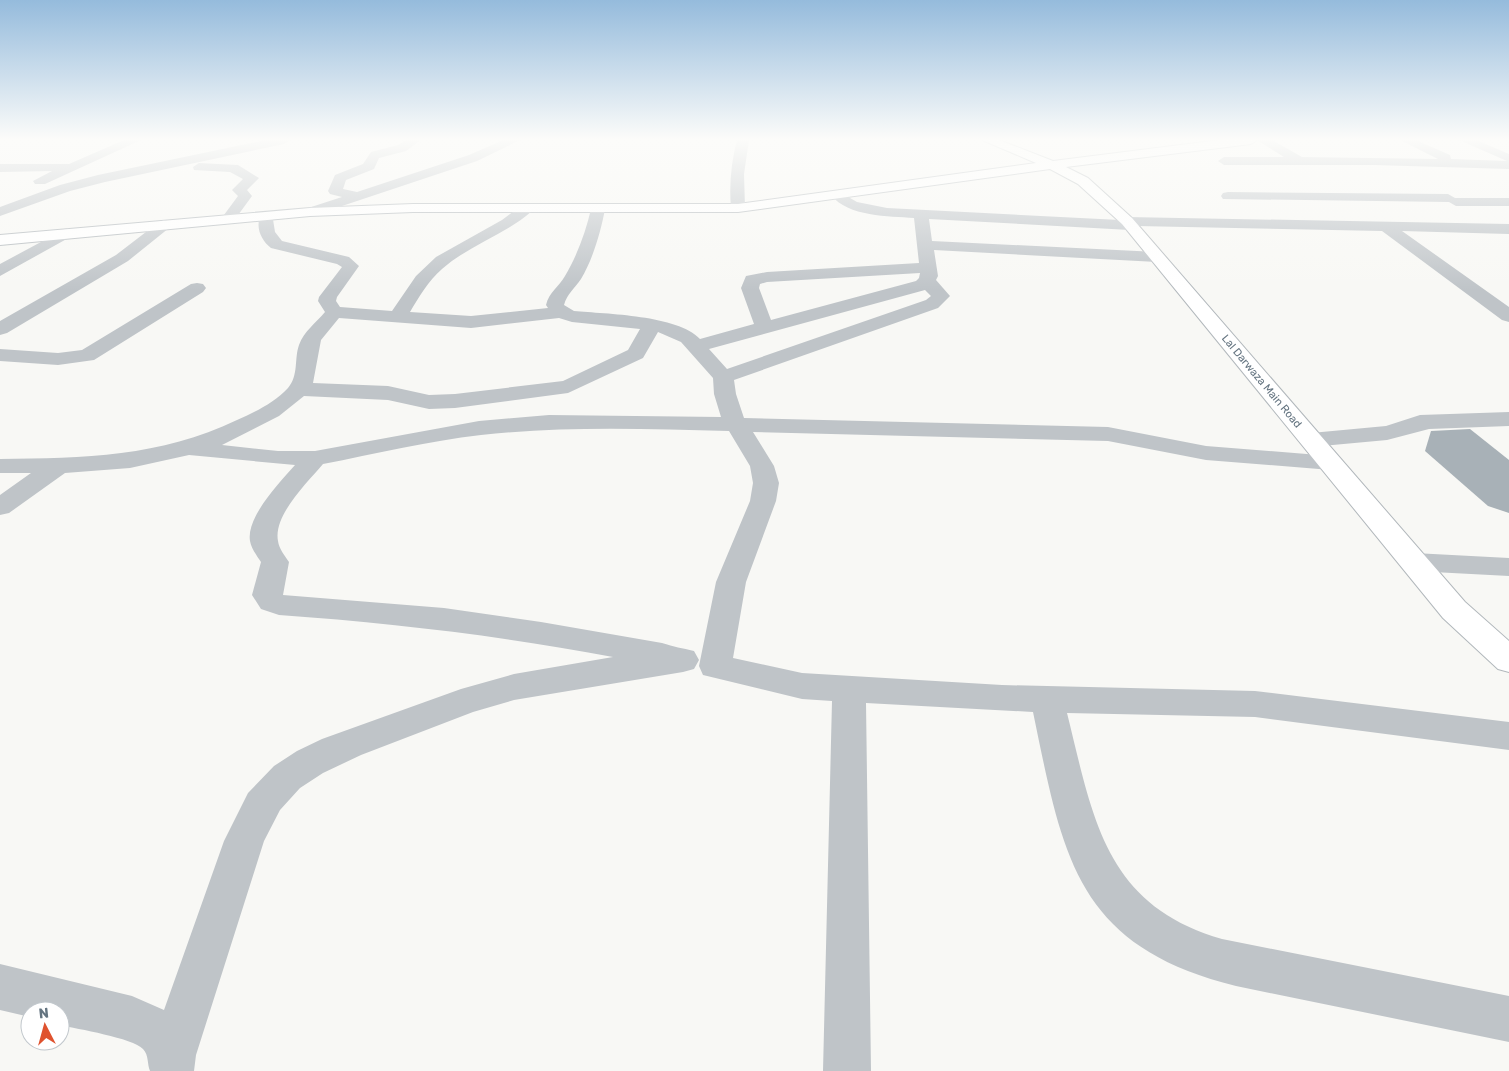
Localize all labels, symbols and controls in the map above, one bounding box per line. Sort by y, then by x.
street label: Lal Darwaza Main Road [1219,332,1304,430]
north arrow [20,1001,70,1051]
text: N [38,1005,50,1023]

